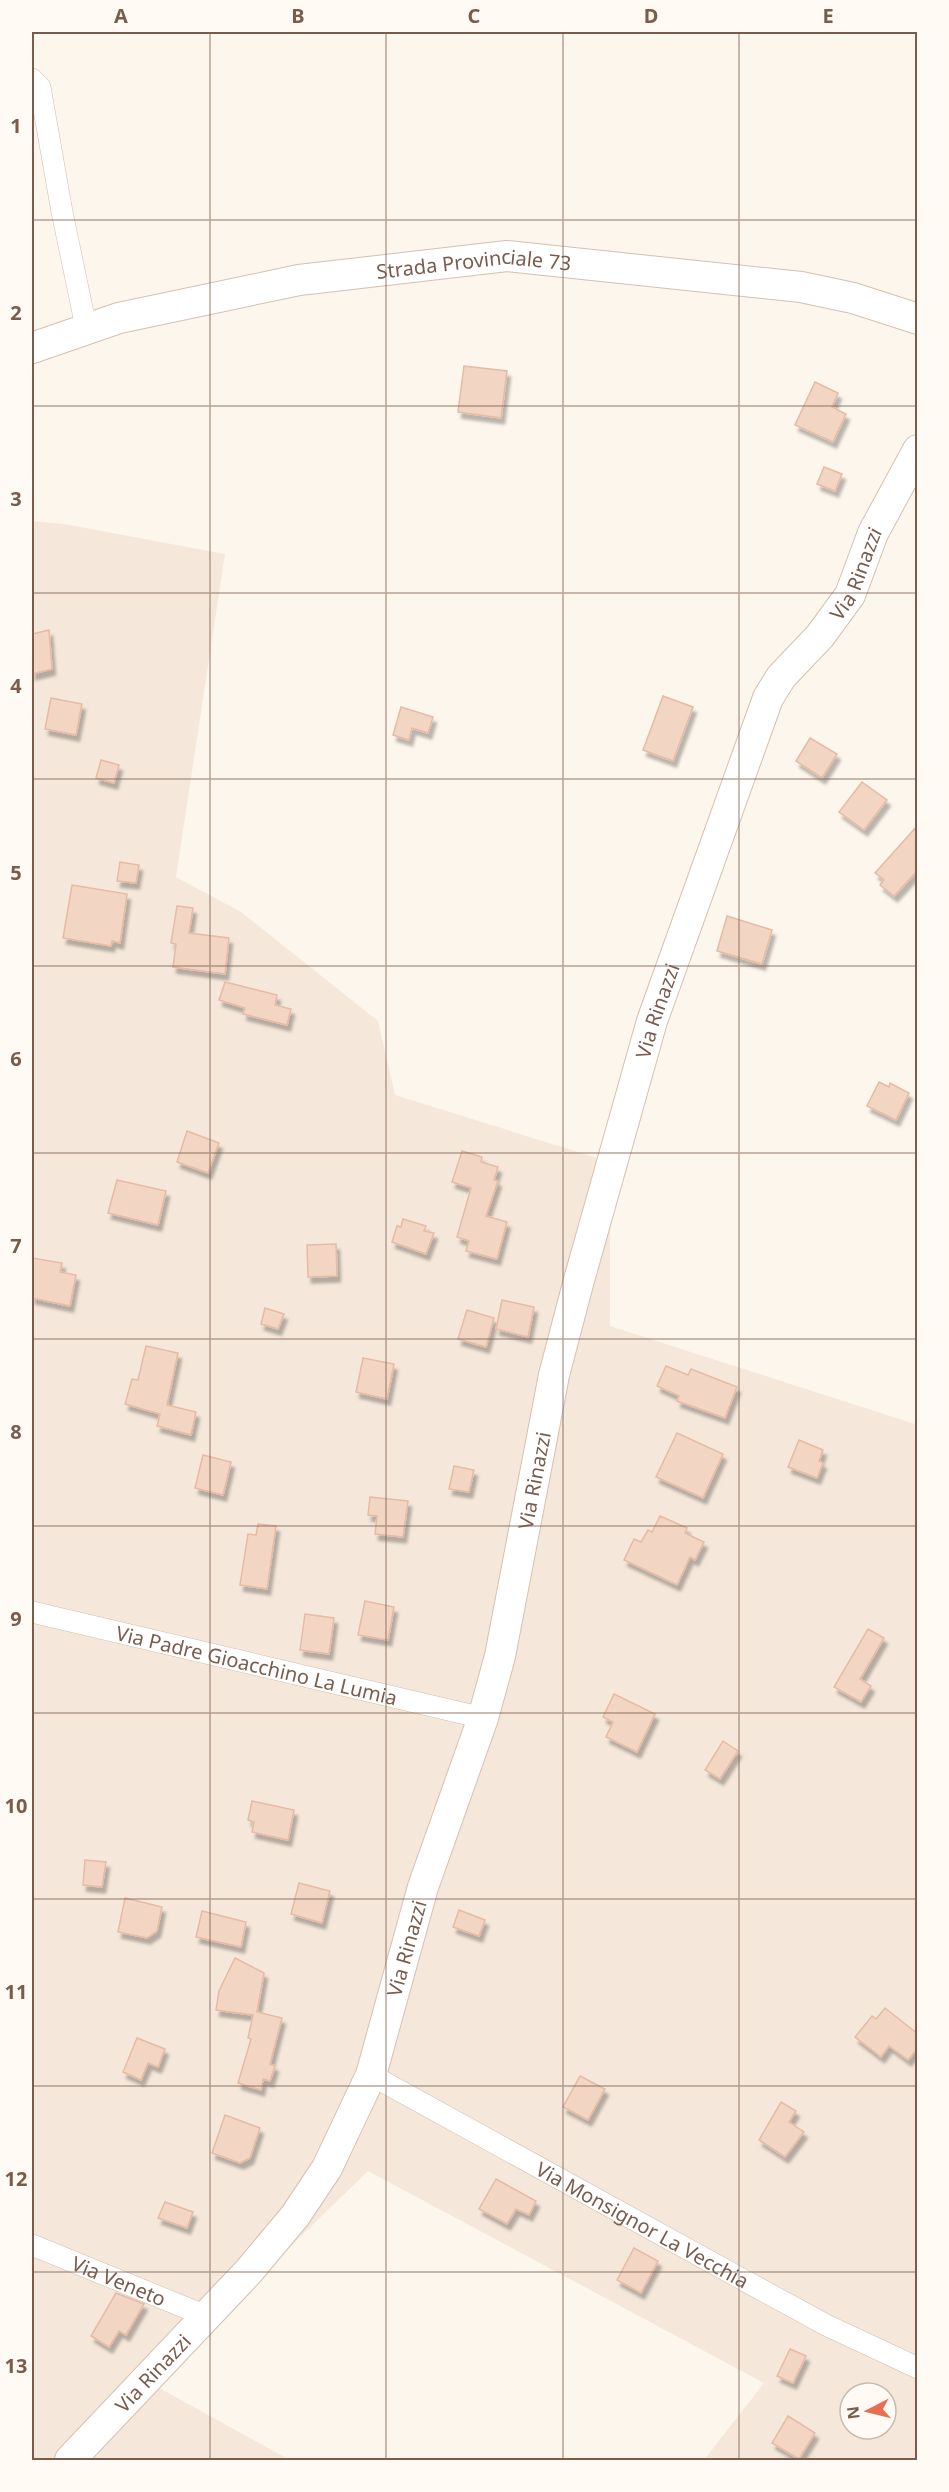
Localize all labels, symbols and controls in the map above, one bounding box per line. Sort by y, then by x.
text: A [114,2,128,29]
text: B [291,2,305,29]
text: C [468,2,481,29]
text: D [644,2,658,29]
text: E [822,2,834,29]
text: 1 [10,112,22,139]
street label: Strada Provinciale 73 [375,242,573,284]
text: 2 [10,299,22,326]
text: 3 [10,485,22,512]
street label: Via Rinazzi [823,522,887,625]
text: 4 [10,672,22,699]
text: 5 [10,859,22,886]
street label: Via Rinazzi [629,959,685,1061]
text: 6 [10,1045,22,1072]
text: 7 [10,1232,22,1259]
text: 8 [10,1418,22,1445]
street label: Via Rinazzi [511,1429,556,1532]
text: 9 [10,1605,22,1632]
street label: Via Padre Gioacchino La Lumia [114,1619,400,1711]
text: 10 [5,1792,27,1819]
street label: Via Rinazzi [380,1897,432,2000]
text: 11 [5,1978,27,2005]
street label: Via Monsignor La Vecchia [531,2155,754,2294]
text: 12 [5,2165,27,2192]
street label: Via Veneto [68,2249,170,2312]
street label: Via Rinazzi [109,2328,196,2418]
text: 13 [5,2352,27,2379]
north arrow [838,2381,898,2441]
text: N [841,2405,865,2421]

